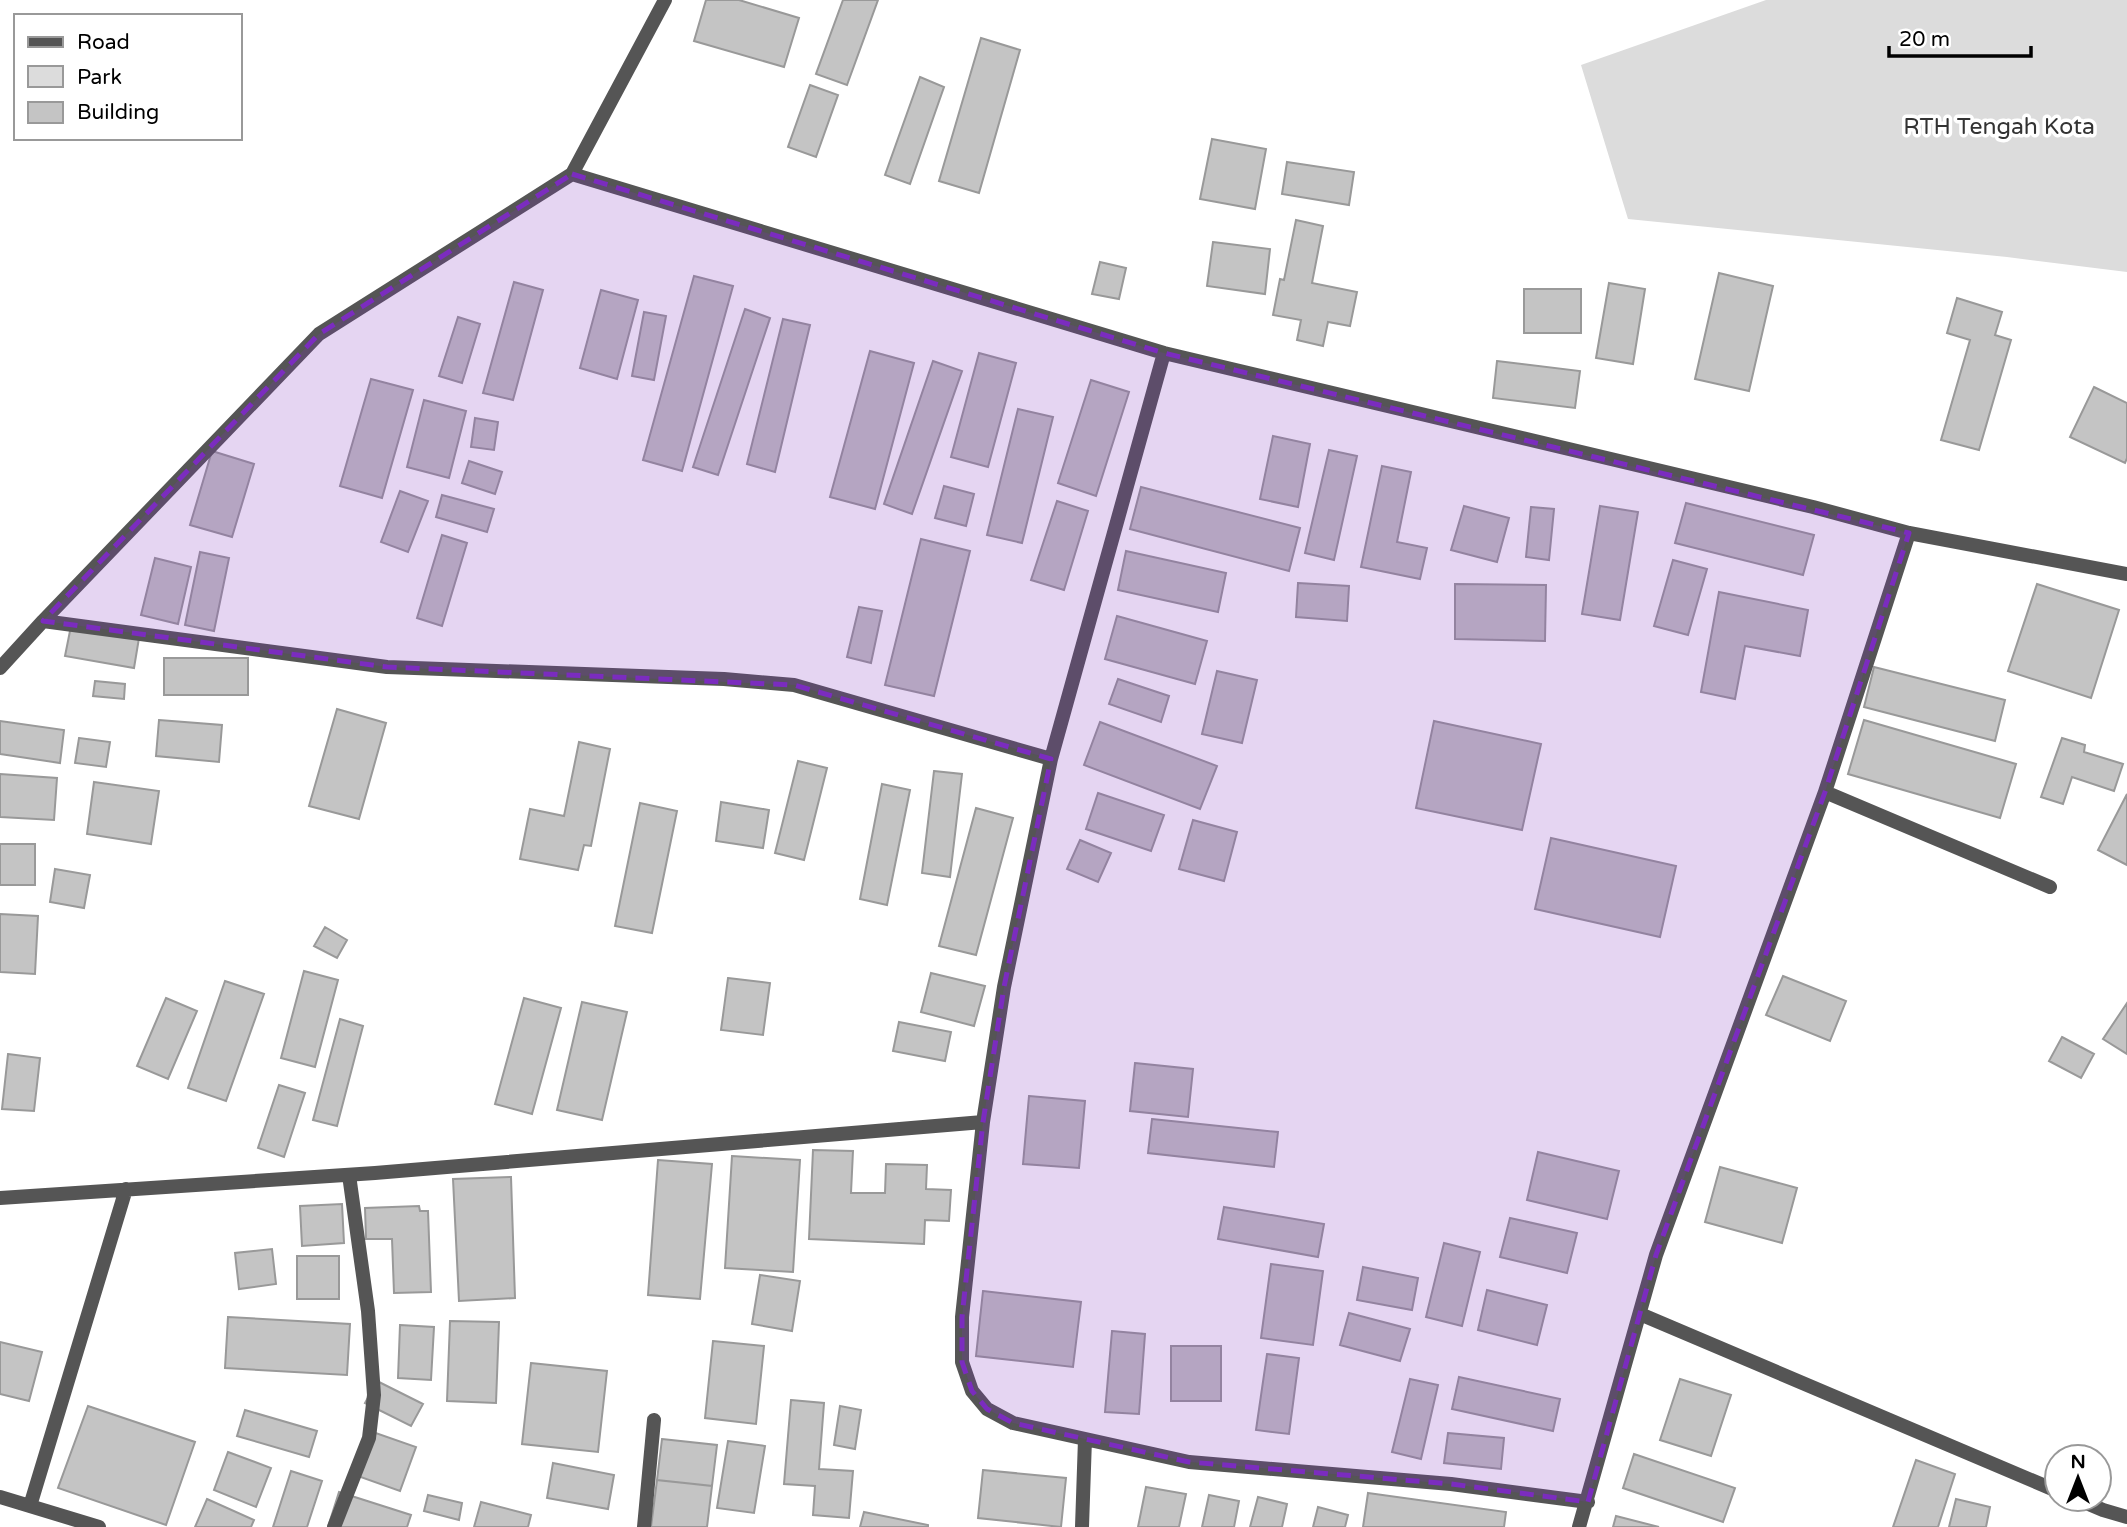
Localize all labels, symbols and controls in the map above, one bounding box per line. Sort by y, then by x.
legend [14,14,242,140]
scale bar [1889,14,2031,58]
text: 20 m [1899,27,1950,52]
text: Road [77,30,130,55]
text: Park [77,65,122,90]
text: Building [77,100,159,125]
park label: RTH Tengah Kota [1903,113,2095,141]
north arrow [2043,1443,2113,1513]
text: N [2070,1451,2086,1473]

